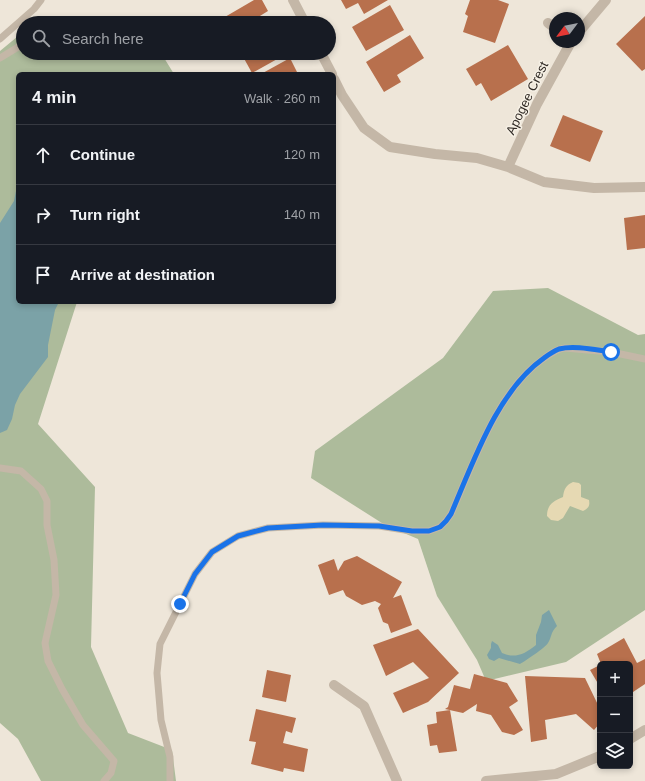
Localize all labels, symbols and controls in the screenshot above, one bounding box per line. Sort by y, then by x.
north arrow [549,12,585,48]
search box [16,16,336,60]
icon: search [30,27,52,49]
text: Search here [62,30,144,47]
street label: Apogee Crest [503,59,551,137]
text: 4 min [32,88,76,107]
text: Walk · 260 m [244,91,320,106]
icon: ahead [32,144,54,166]
text: Continue [70,146,135,163]
text: 120 m [284,147,320,162]
icon: right [32,204,54,226]
text: Turn right [70,206,140,223]
text: 140 m [284,207,320,222]
icon: arrive [32,264,54,286]
text: Arrive at destination [70,266,215,283]
route start [602,343,620,361]
route end [171,595,189,613]
map controls [597,661,633,769]
button: + [597,661,633,697]
button: − [597,697,633,733]
button: layers [597,733,633,769]

